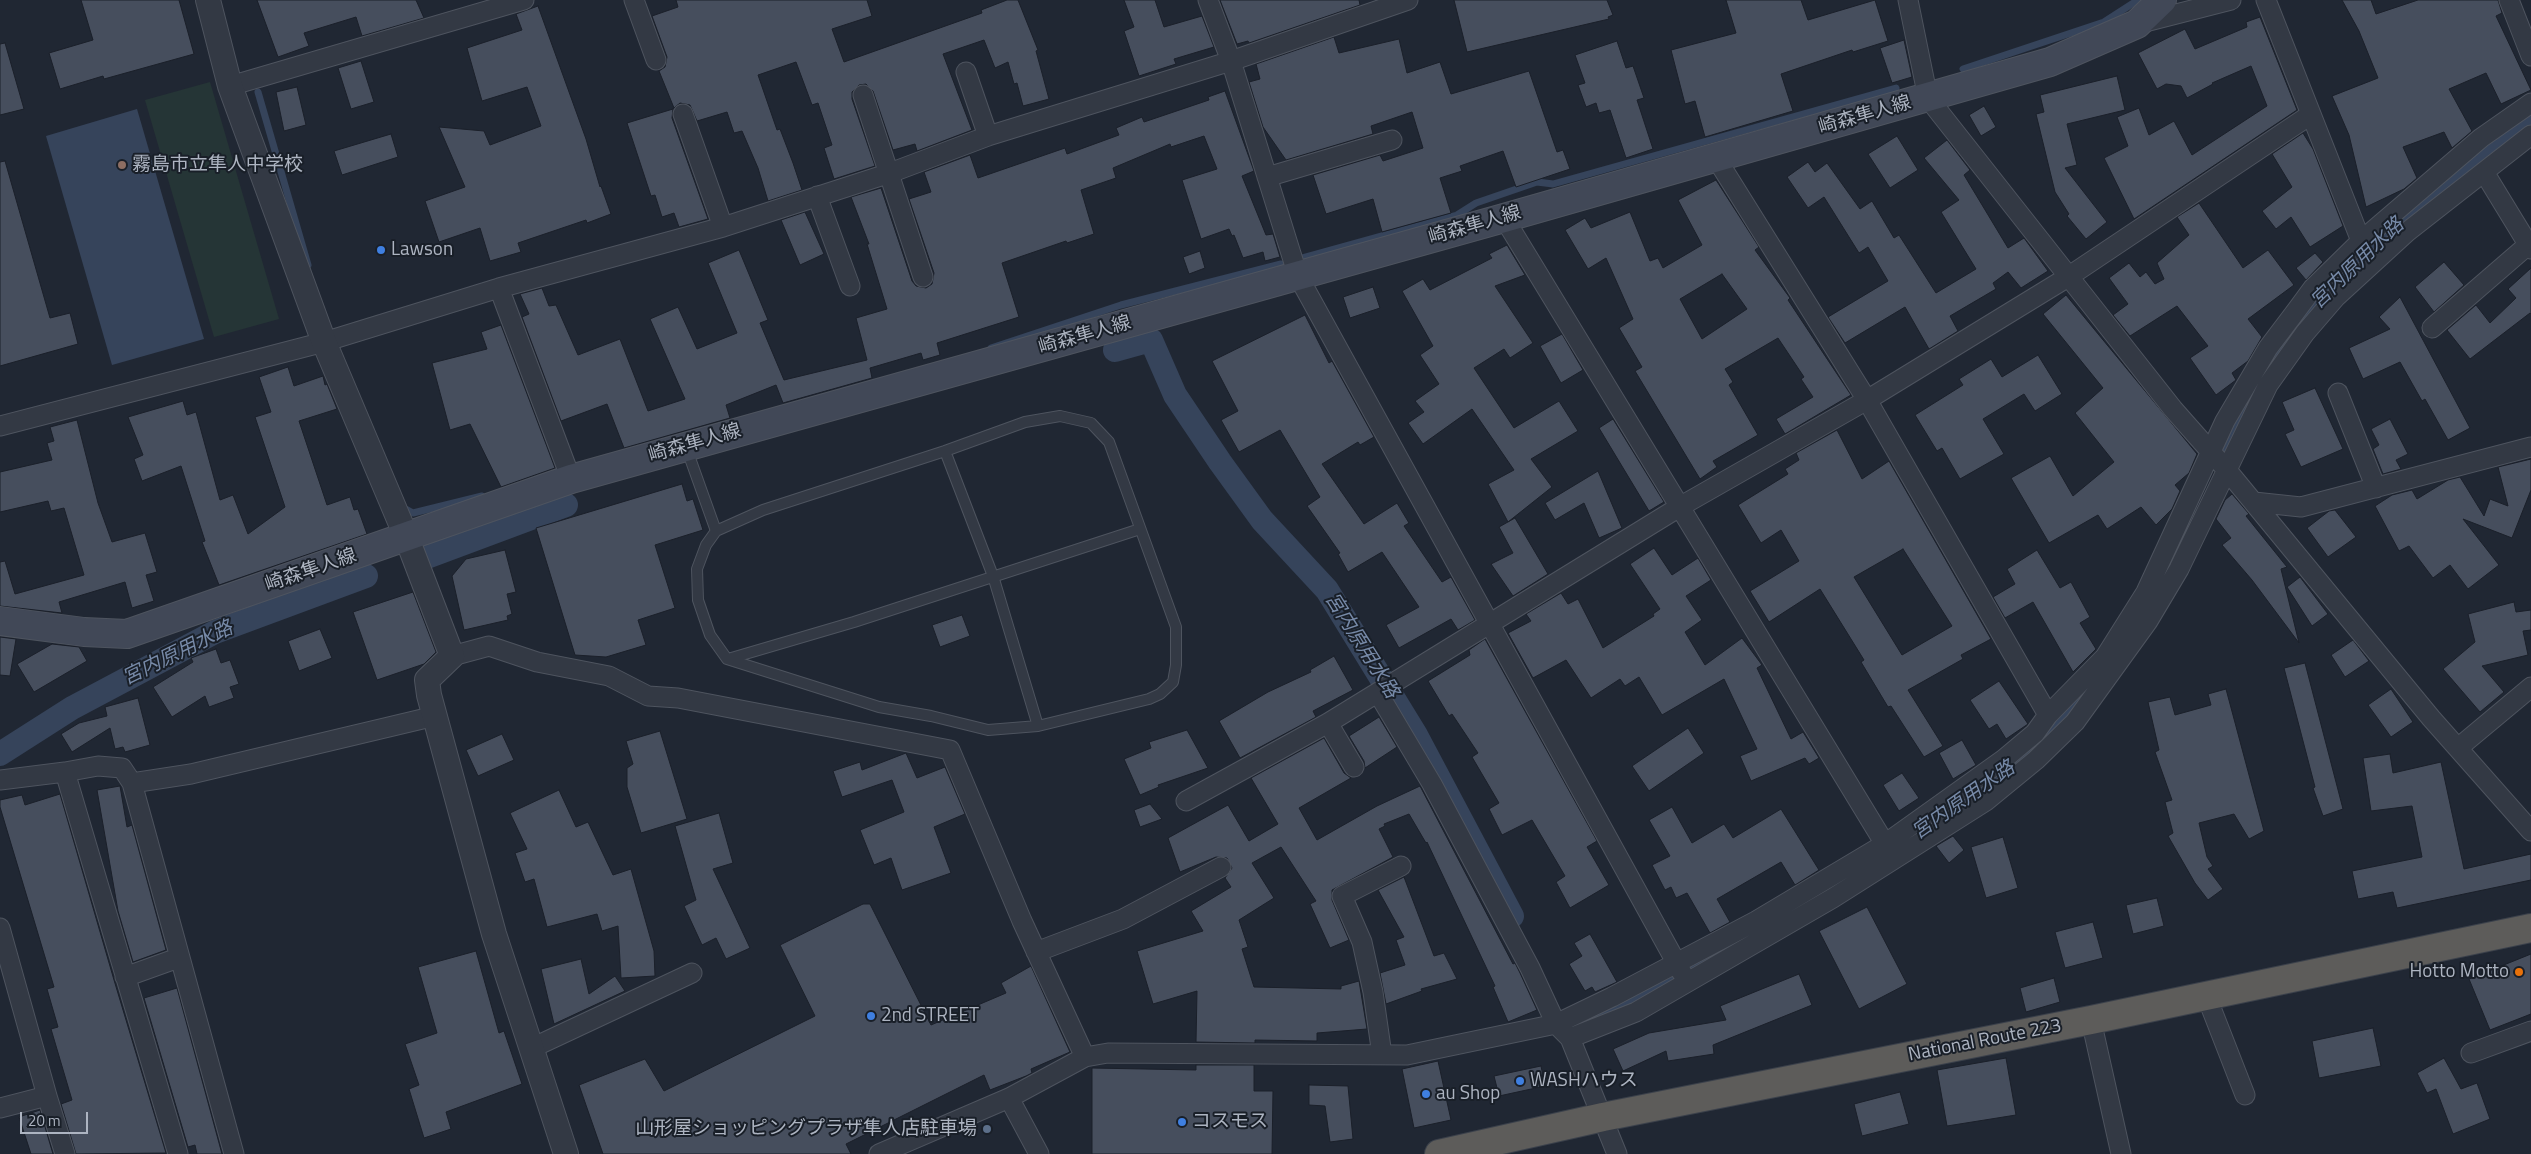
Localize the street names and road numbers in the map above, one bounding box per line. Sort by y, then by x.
street label: 崎森隼人線 [1816,92,1914,140]
street label: 崎森隼人線 [1426,202,1524,250]
street label: 崎森隼人線 [1036,312,1134,360]
street label: 崎森隼人線 [646,420,744,468]
street label: 崎森隼人線 [262,545,360,597]
street label: National Route 223 [1906,1015,2064,1067]

